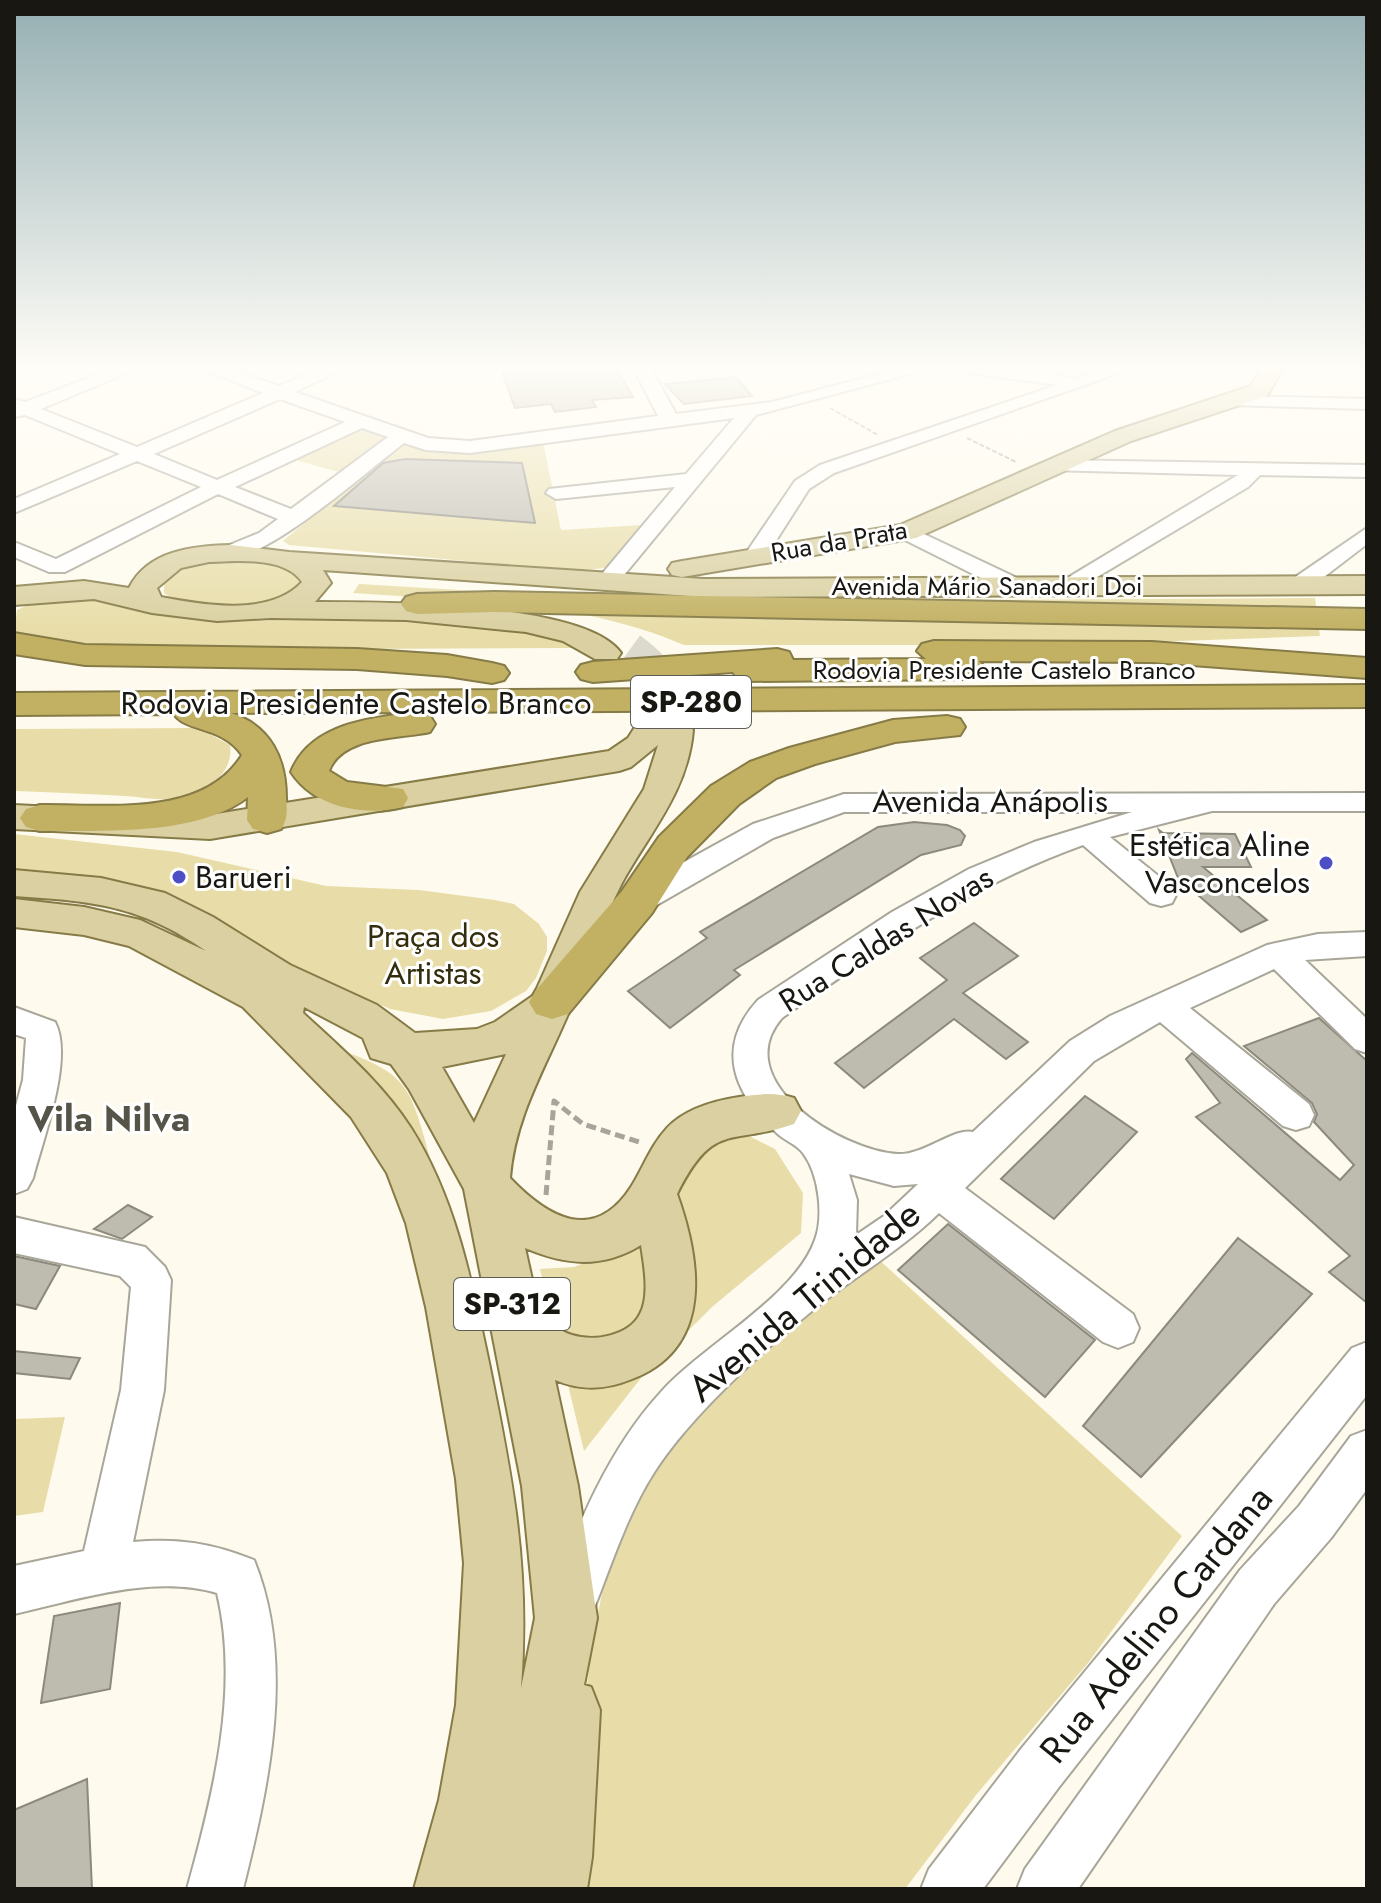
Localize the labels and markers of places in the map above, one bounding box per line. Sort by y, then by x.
place label: Estética Aline Vasconcelos [1129,822,1310,905]
place label: Barueri [195,854,292,900]
marker: Estética Aline Vasconcelos [1317,854,1335,872]
marker: Barueri [170,868,188,886]

